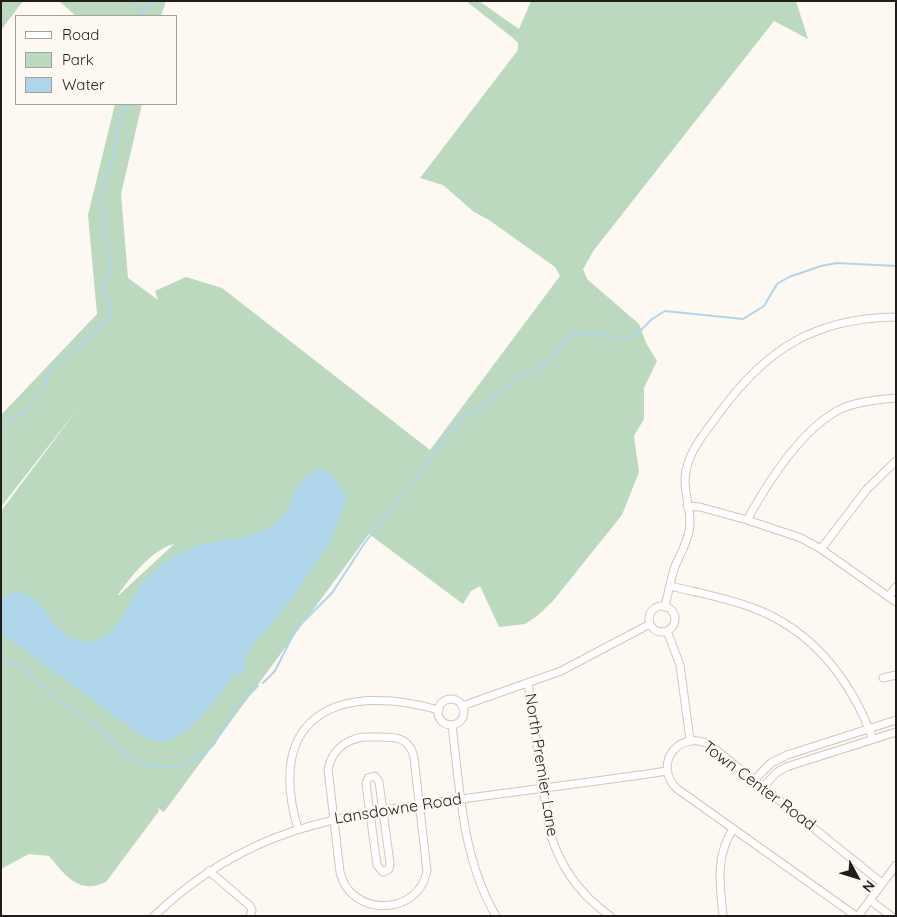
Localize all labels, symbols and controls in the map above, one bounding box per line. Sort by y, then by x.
legend [15,15,178,105]
text: Road [62,25,99,44]
text: Park [62,50,94,69]
text: Water [62,75,105,94]
street label: North Premier Lane [520,692,562,838]
street label: Town Center Road [699,737,819,835]
street label: Lansdowne Road [333,789,463,829]
north arrow [832,852,882,902]
text: N [858,877,879,896]

